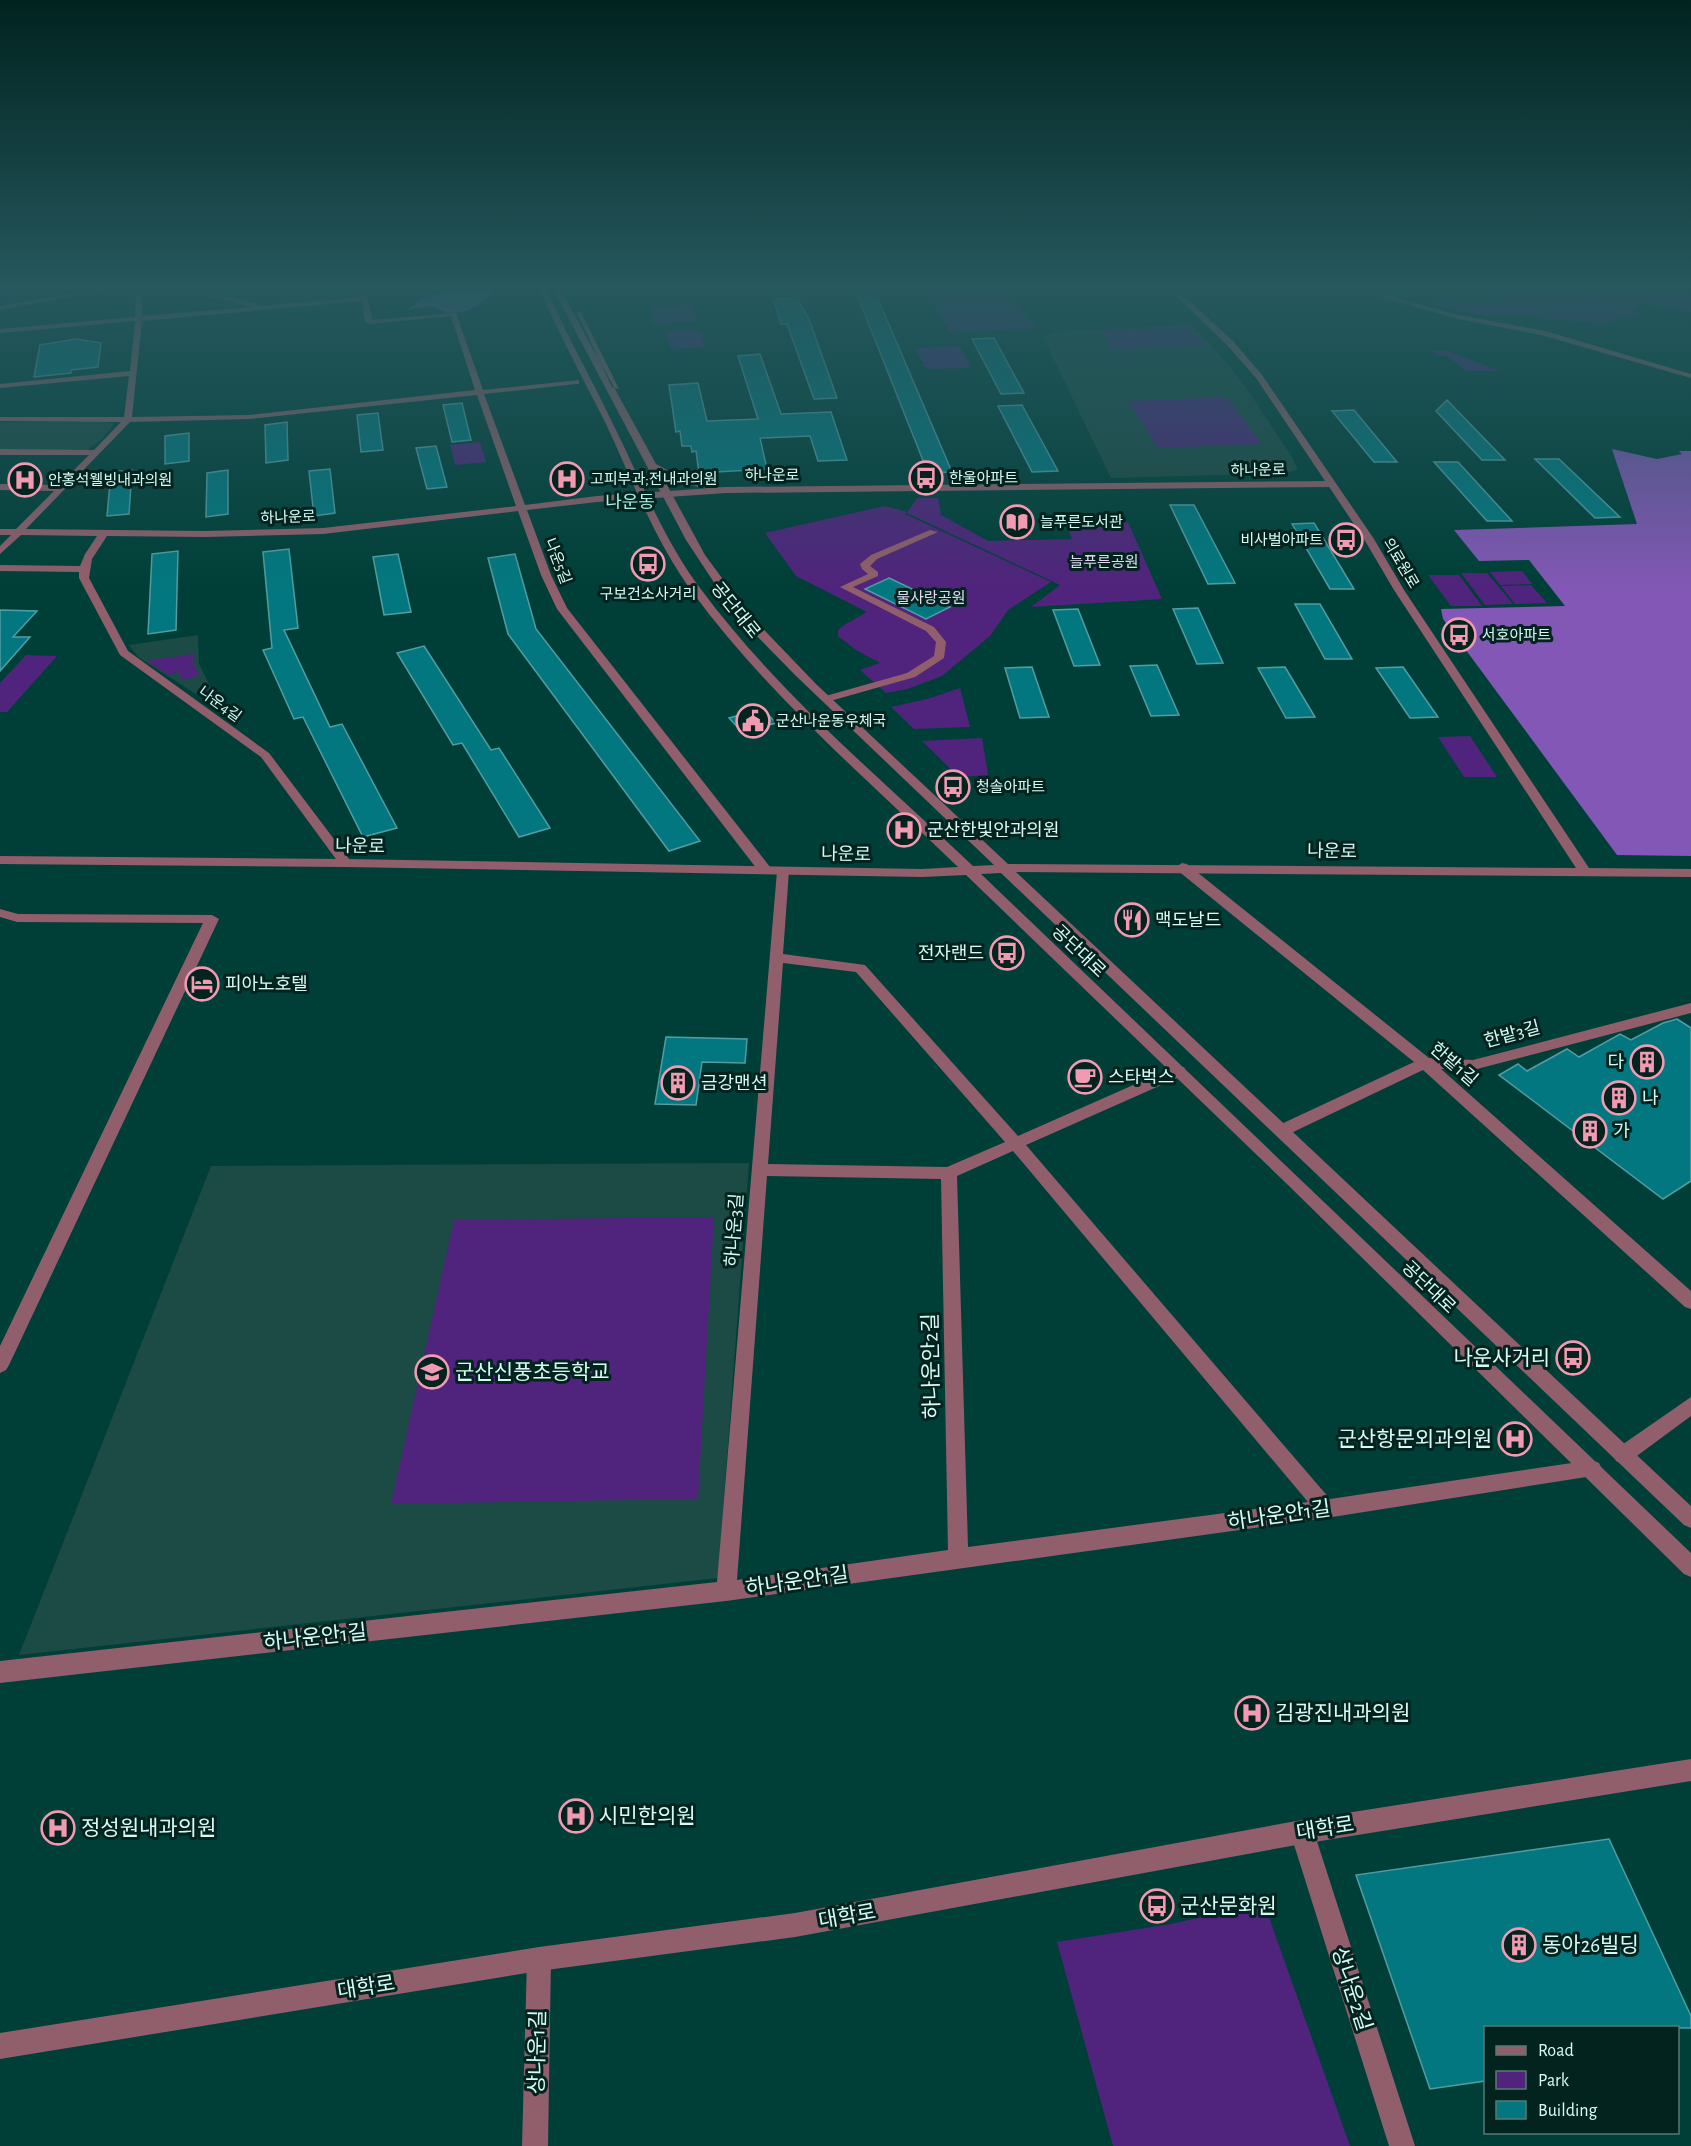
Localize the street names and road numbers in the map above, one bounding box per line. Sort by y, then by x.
street label: 하나운로 [1230,462,1286,478]
street label: 하나운로 [744,467,800,483]
street label: 하나운로 [260,508,316,526]
street label: 의료원로 [1380,535,1422,591]
street label: 나운5길 [542,536,574,586]
street label: 공단대로 [707,579,764,642]
street label: 나운4길 [196,683,244,725]
street label: 나운로 [335,837,385,856]
street label: 나운로 [1307,842,1357,861]
street label: 나운로 [821,845,871,864]
street label: 공단대로 [1048,922,1109,981]
street label: 한밭3길 [1482,1018,1542,1051]
street label: 한밭1길 [1426,1039,1481,1090]
street label: 하나운3길 [722,1193,747,1267]
street label: 공단대로 [1398,1258,1459,1317]
street label: 하나운안2길 [919,1313,943,1419]
street label: 하나운안1길 [1226,1497,1332,1533]
street label: 하나운안1길 [744,1563,850,1599]
street label: 하나운안1길 [262,1621,368,1653]
street label: 대학로 [1295,1813,1355,1843]
street label: 대학로 [817,1900,877,1932]
street label: 상나운2길 [1328,1944,1376,2034]
street label: 대학로 [336,1972,396,2002]
street label: 상나운1길 [525,2010,549,2094]

